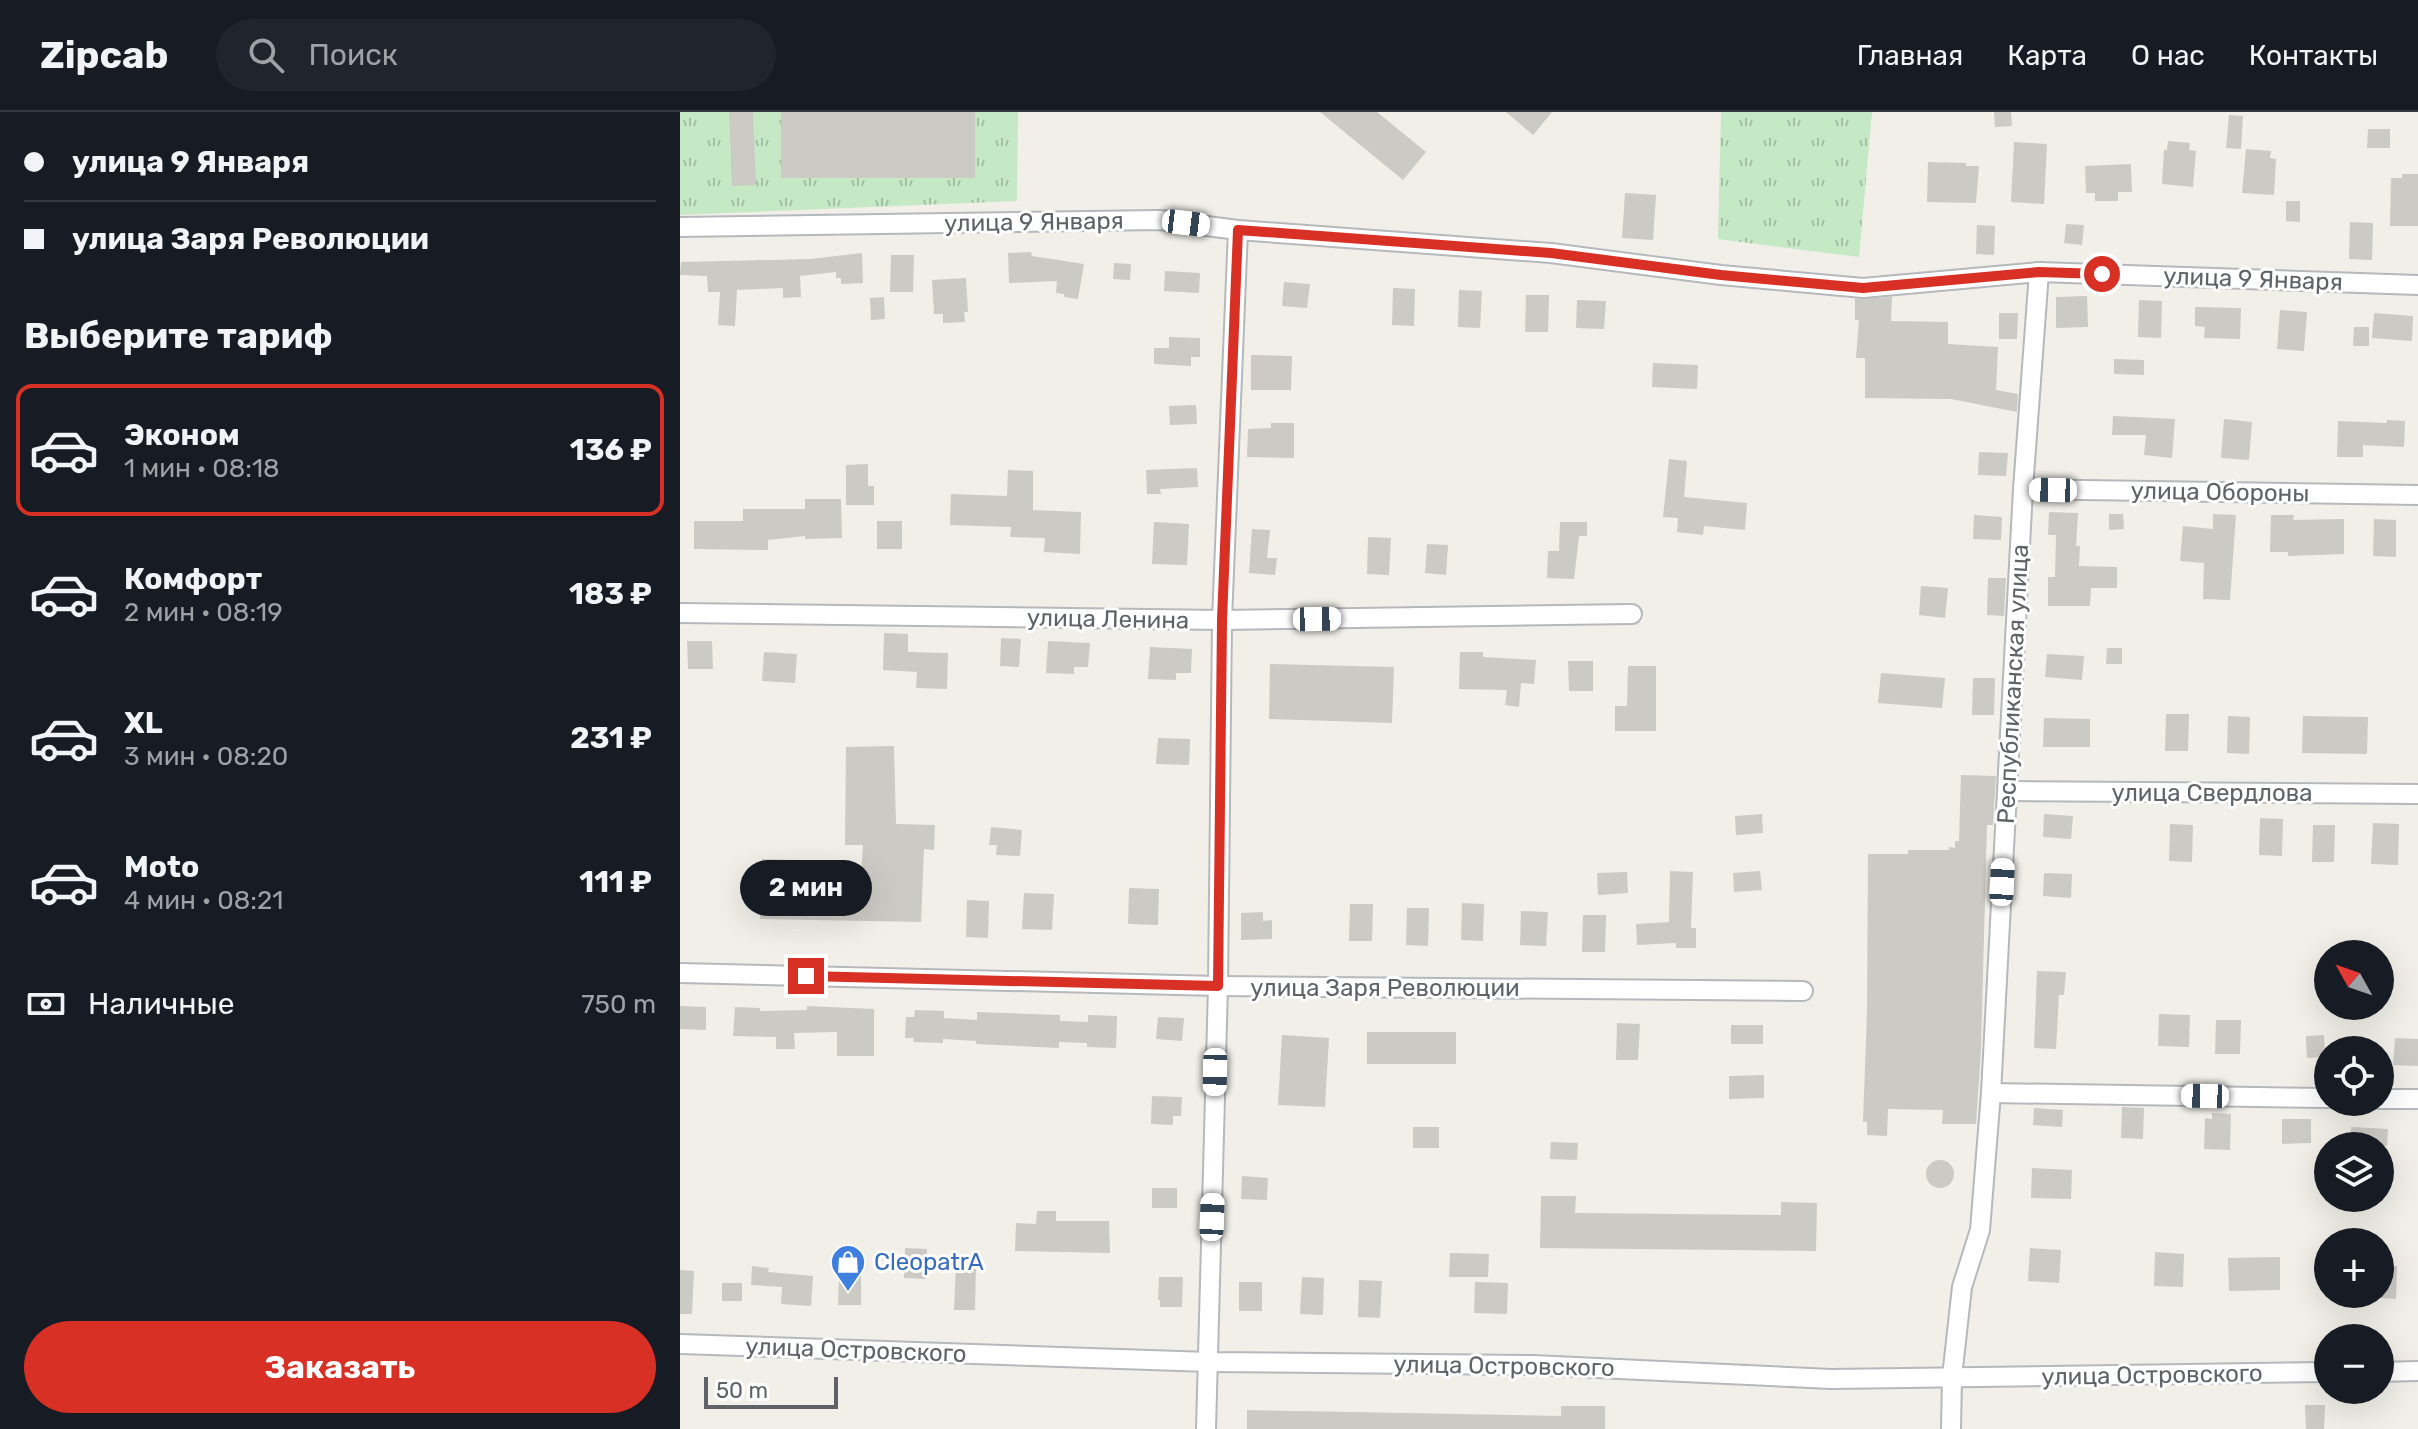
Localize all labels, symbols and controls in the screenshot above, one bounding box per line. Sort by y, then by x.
search box [216,19,776,91]
text: Zipcab [40,32,168,78]
icon: search [244,33,288,77]
text: Поиск [308,37,398,73]
text: Главная [1857,39,1963,72]
text: Карта [2007,39,2087,72]
text: О нас [2131,39,2205,72]
text: Контакты [2249,39,2378,72]
text: улица 9 Января [72,144,309,180]
street label: улица 9 Января [944,206,1124,238]
car [1161,208,1211,238]
text: улица Заря Революции [72,221,429,257]
route start [2084,256,2120,292]
street label: улица 9 Января [2163,262,2343,296]
text: Выберите тариф [24,314,333,357]
icon: car [28,414,100,486]
text: Эконом [124,417,240,453]
text: 136 ₽ [570,432,652,468]
text: 1 мин · 08:18 [124,453,280,484]
street label: улица Обороны [2130,476,2310,508]
car [2029,478,2077,502]
street label: Республиканская улица [1992,543,2034,825]
icon: car [28,558,100,630]
text: Комфорт [124,561,262,597]
text: 183 ₽ [569,576,652,612]
text: 2 мин · 08:19 [124,597,283,628]
street label: улица Ленина [1027,604,1189,634]
car [1293,607,1341,631]
icon: car [28,702,100,774]
text: XL [124,705,163,741]
text: 231 ₽ [570,720,652,756]
text: 3 мин · 08:20 [124,741,288,772]
street label: улица Свердлова [2112,779,2312,807]
icon: car [28,846,100,918]
text: Moto [124,849,199,885]
car [1989,857,2015,907]
callout: 2 мин [740,860,872,916]
text: 111 ₽ [579,864,652,900]
text: 2 мин [769,872,843,903]
text: 4 мин · 08:21 [124,885,283,916]
north arrow [2314,940,2394,1020]
map controls [2314,940,2394,1404]
route end [788,958,824,994]
street label: улица Заря Революции [1250,974,1520,1002]
icon: cash [24,982,68,1026]
text: Наличные [88,986,234,1022]
text: 750 m [581,989,656,1020]
button: locate [2314,1036,2394,1116]
car [1203,1048,1227,1096]
car [2181,1084,2229,1108]
button: layers [2314,1132,2394,1212]
car [1199,1193,1225,1241]
button: + [2314,1228,2394,1308]
shop icon: CleopatrA [829,1243,867,1293]
place label: CleopatrA [874,1248,984,1276]
button: Заказать [24,1321,656,1413]
button: − [2314,1324,2394,1404]
street label: улица Островского [745,1332,967,1368]
street label: улица Островского [1393,1350,1615,1382]
street label: улица Островского [2041,1359,2263,1391]
scale bar [704,1373,838,1409]
text: 50 m [716,1377,768,1404]

